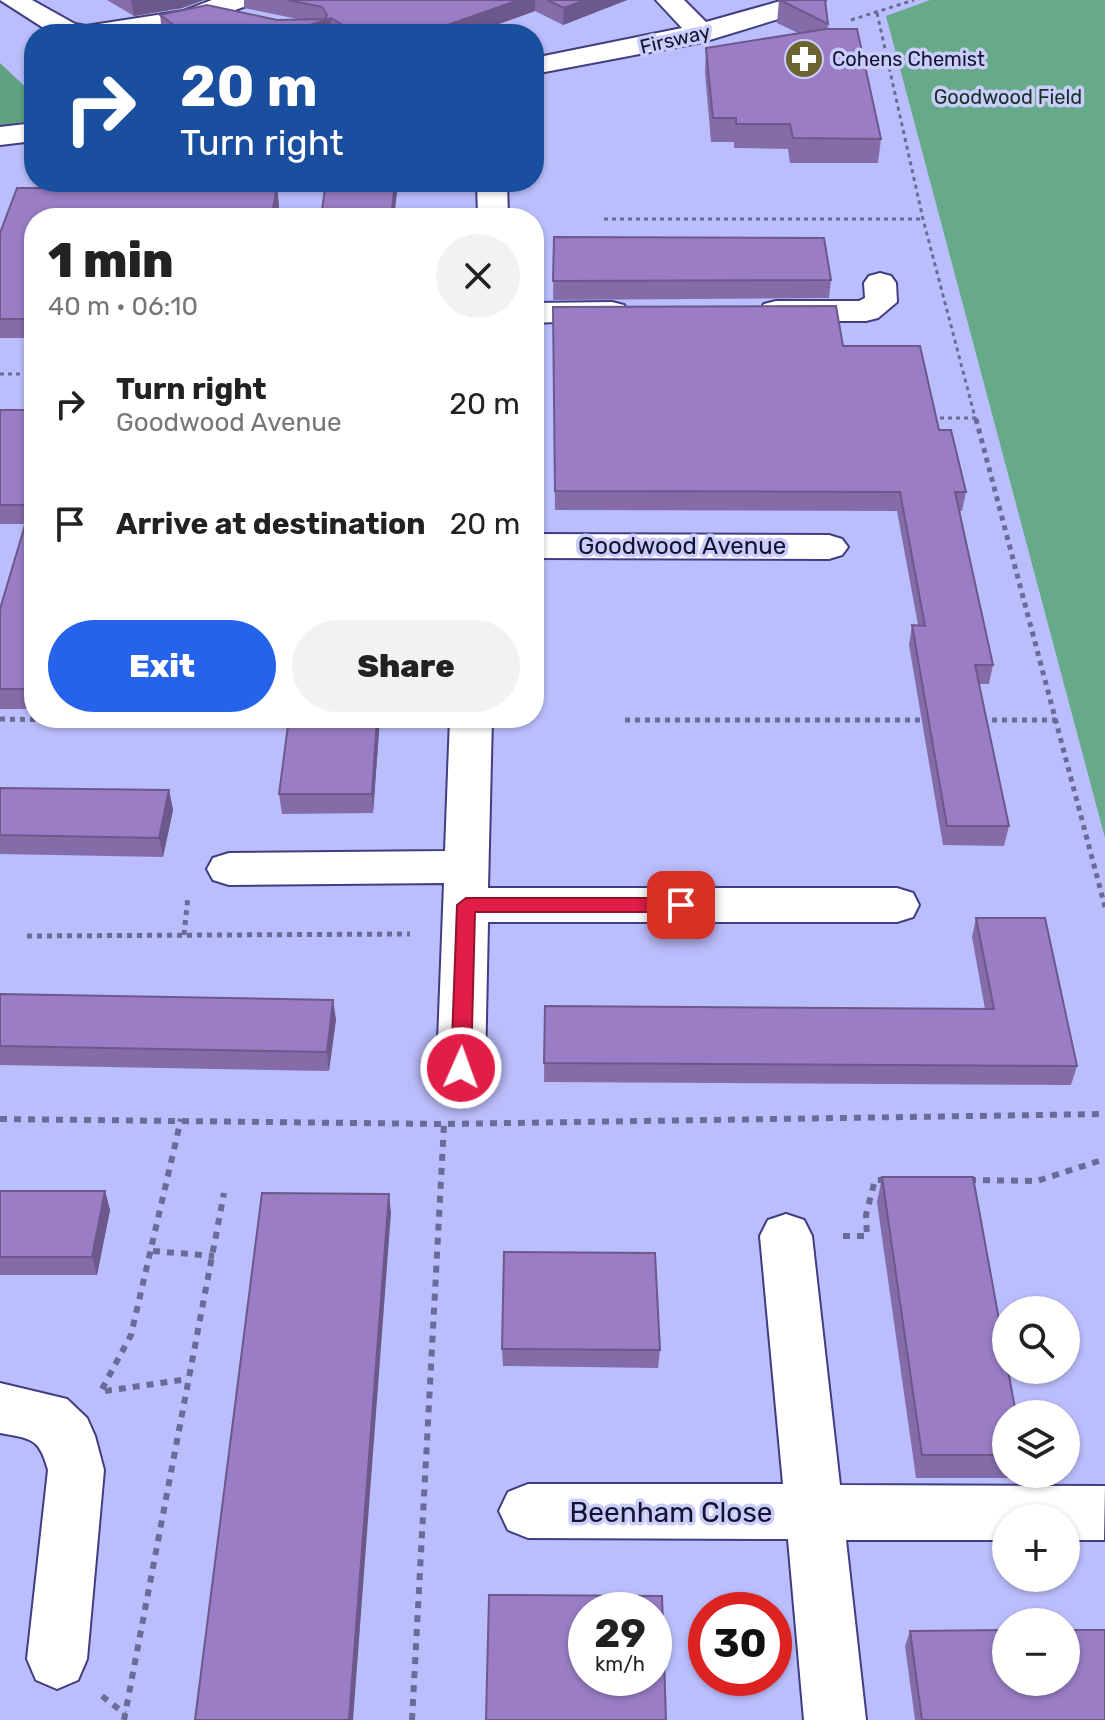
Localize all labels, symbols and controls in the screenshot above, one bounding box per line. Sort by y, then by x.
street label: Firsway [637,19,713,59]
pharmacy icon: Cohens Chemist [783,38,825,80]
place label: Cohens Chemist [832,47,985,71]
text: 20 m [180,54,318,120]
icon: right [48,56,152,160]
park label: Goodwood Field [934,85,1082,109]
text: Turn right [180,121,344,164]
text: 1 min [48,232,174,289]
button: close [436,234,520,318]
text: 40 m · 06:10 [48,291,198,322]
text: Turn right [116,371,267,407]
icon: right [48,382,92,426]
text: 20 m [449,386,520,422]
text: Goodwood Avenue [116,407,342,438]
icon: arrive [48,502,92,546]
text: Arrive at destination [116,506,426,542]
text: 20 m [450,506,520,542]
street label: Goodwood Avenue [578,532,786,560]
button: Exit [48,620,276,712]
button: Share [292,620,520,712]
pin [647,871,715,939]
icon: arrive [659,883,703,927]
position arrow [419,1026,503,1110]
map controls [992,1296,1080,1696]
button: search [992,1296,1080,1384]
button: layers [992,1400,1080,1488]
street label: Beenham Close [570,1496,772,1529]
button: + [992,1504,1080,1592]
speed limit sign: 30 [688,1592,792,1696]
button: − [992,1608,1080,1696]
text: 29 [594,1610,646,1657]
text: km/h [595,1652,645,1676]

